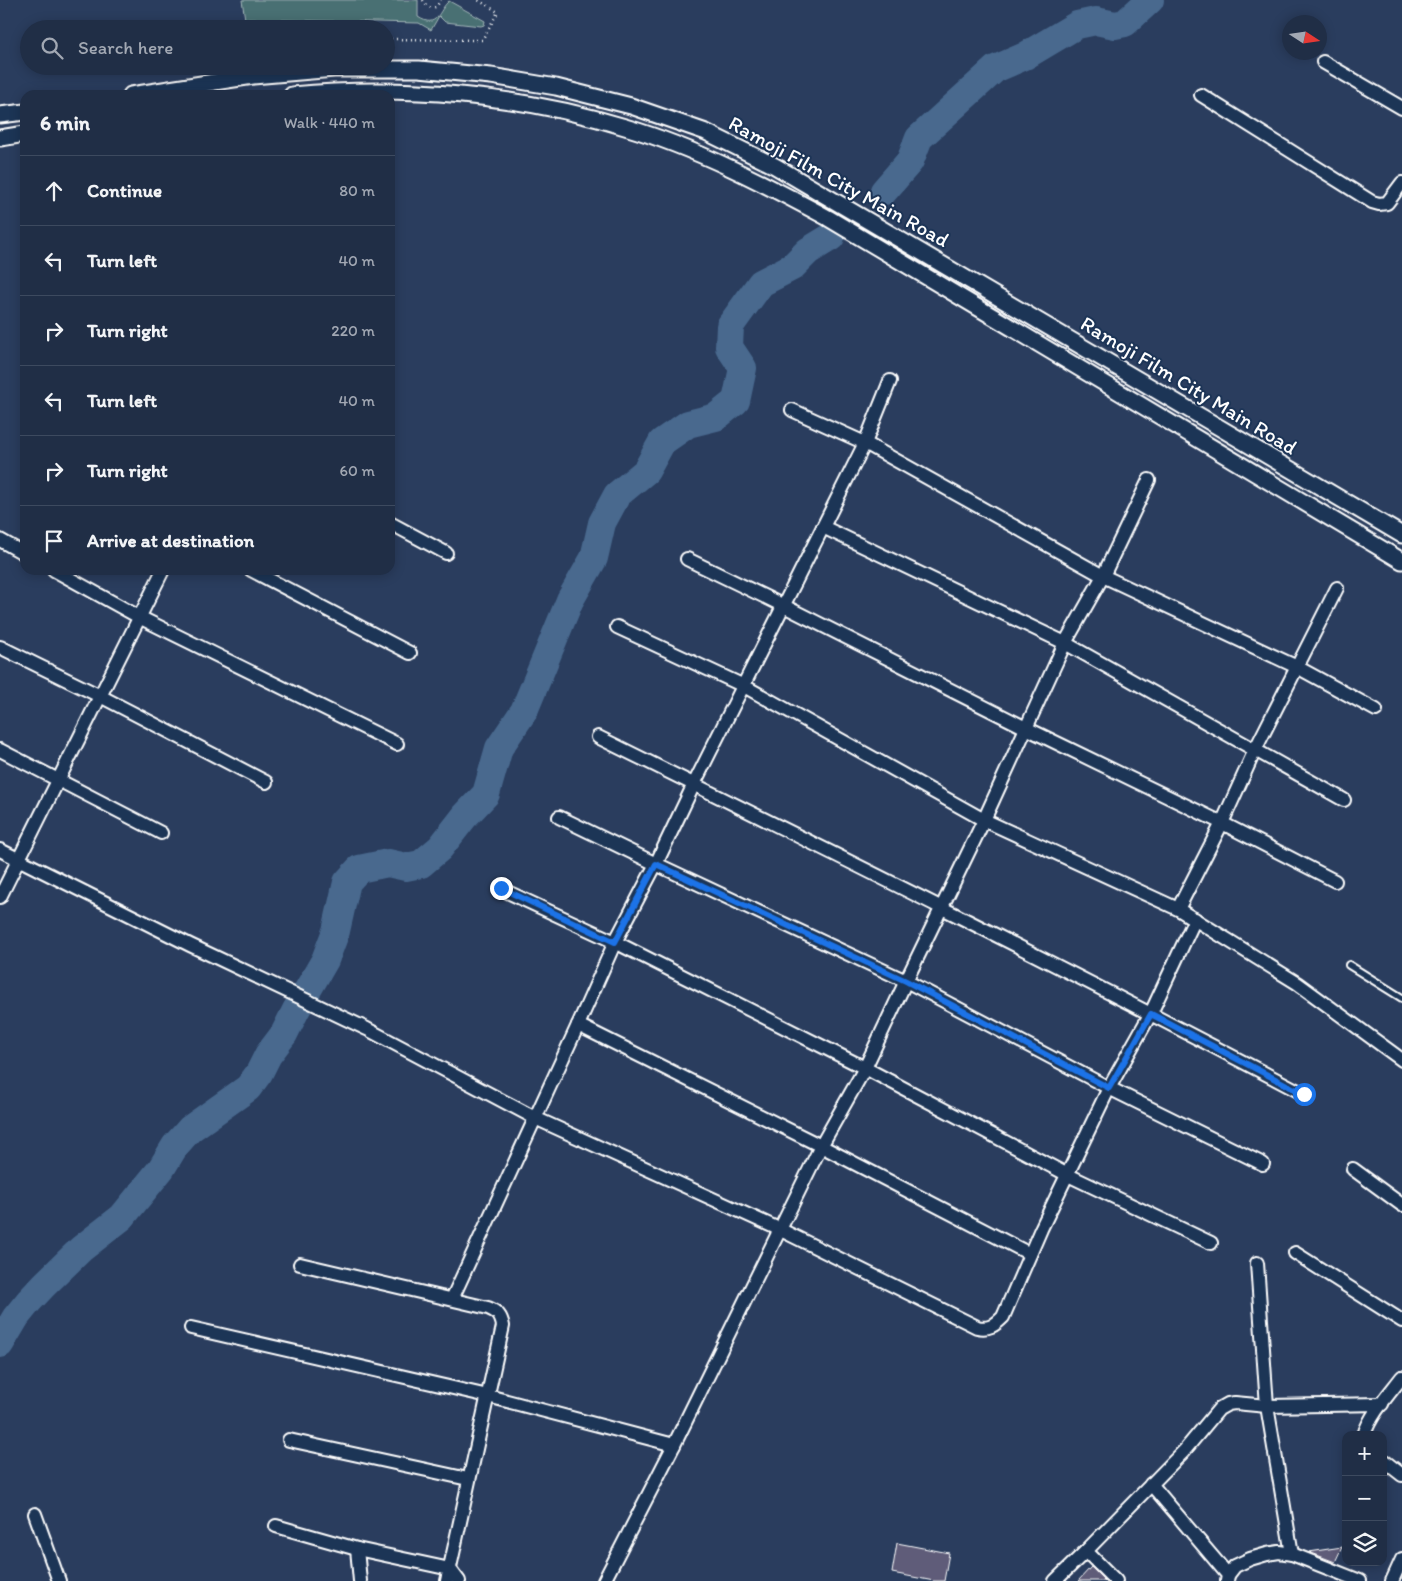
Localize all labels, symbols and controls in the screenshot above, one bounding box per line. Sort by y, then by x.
north arrow [1282,15,1327,60]
search box [20,20,395,75]
icon: search [38,34,66,62]
text: Search here [78,36,173,59]
text: 6 min [40,110,90,135]
street label: Ramoji Film City Main Road [725,110,953,252]
text: Walk · 440 m [284,113,375,132]
icon: ahead [40,177,68,205]
text: Continue [87,179,162,202]
text: 80 m [339,181,375,200]
icon: left [40,247,68,275]
text: Turn left [87,249,157,272]
text: 40 m [338,251,375,270]
street label: Ramoji Film City Main Road [1076,310,1302,460]
icon: right [40,317,68,345]
text: Turn right [87,319,168,342]
text: 220 m [331,321,375,340]
icon: left [40,387,68,415]
text: Turn left [87,389,157,412]
text: 40 m [338,391,375,410]
icon: right [40,457,68,485]
text: Turn right [87,459,168,482]
text: 60 m [340,461,375,480]
icon: arrive [40,527,68,555]
text: Arrive at destination [87,529,254,552]
route end [490,877,513,900]
route start [1293,1083,1316,1106]
map controls [1342,1431,1387,1566]
button: + [1342,1431,1387,1476]
button: − [1342,1476,1387,1521]
button: layers [1342,1521,1387,1566]

